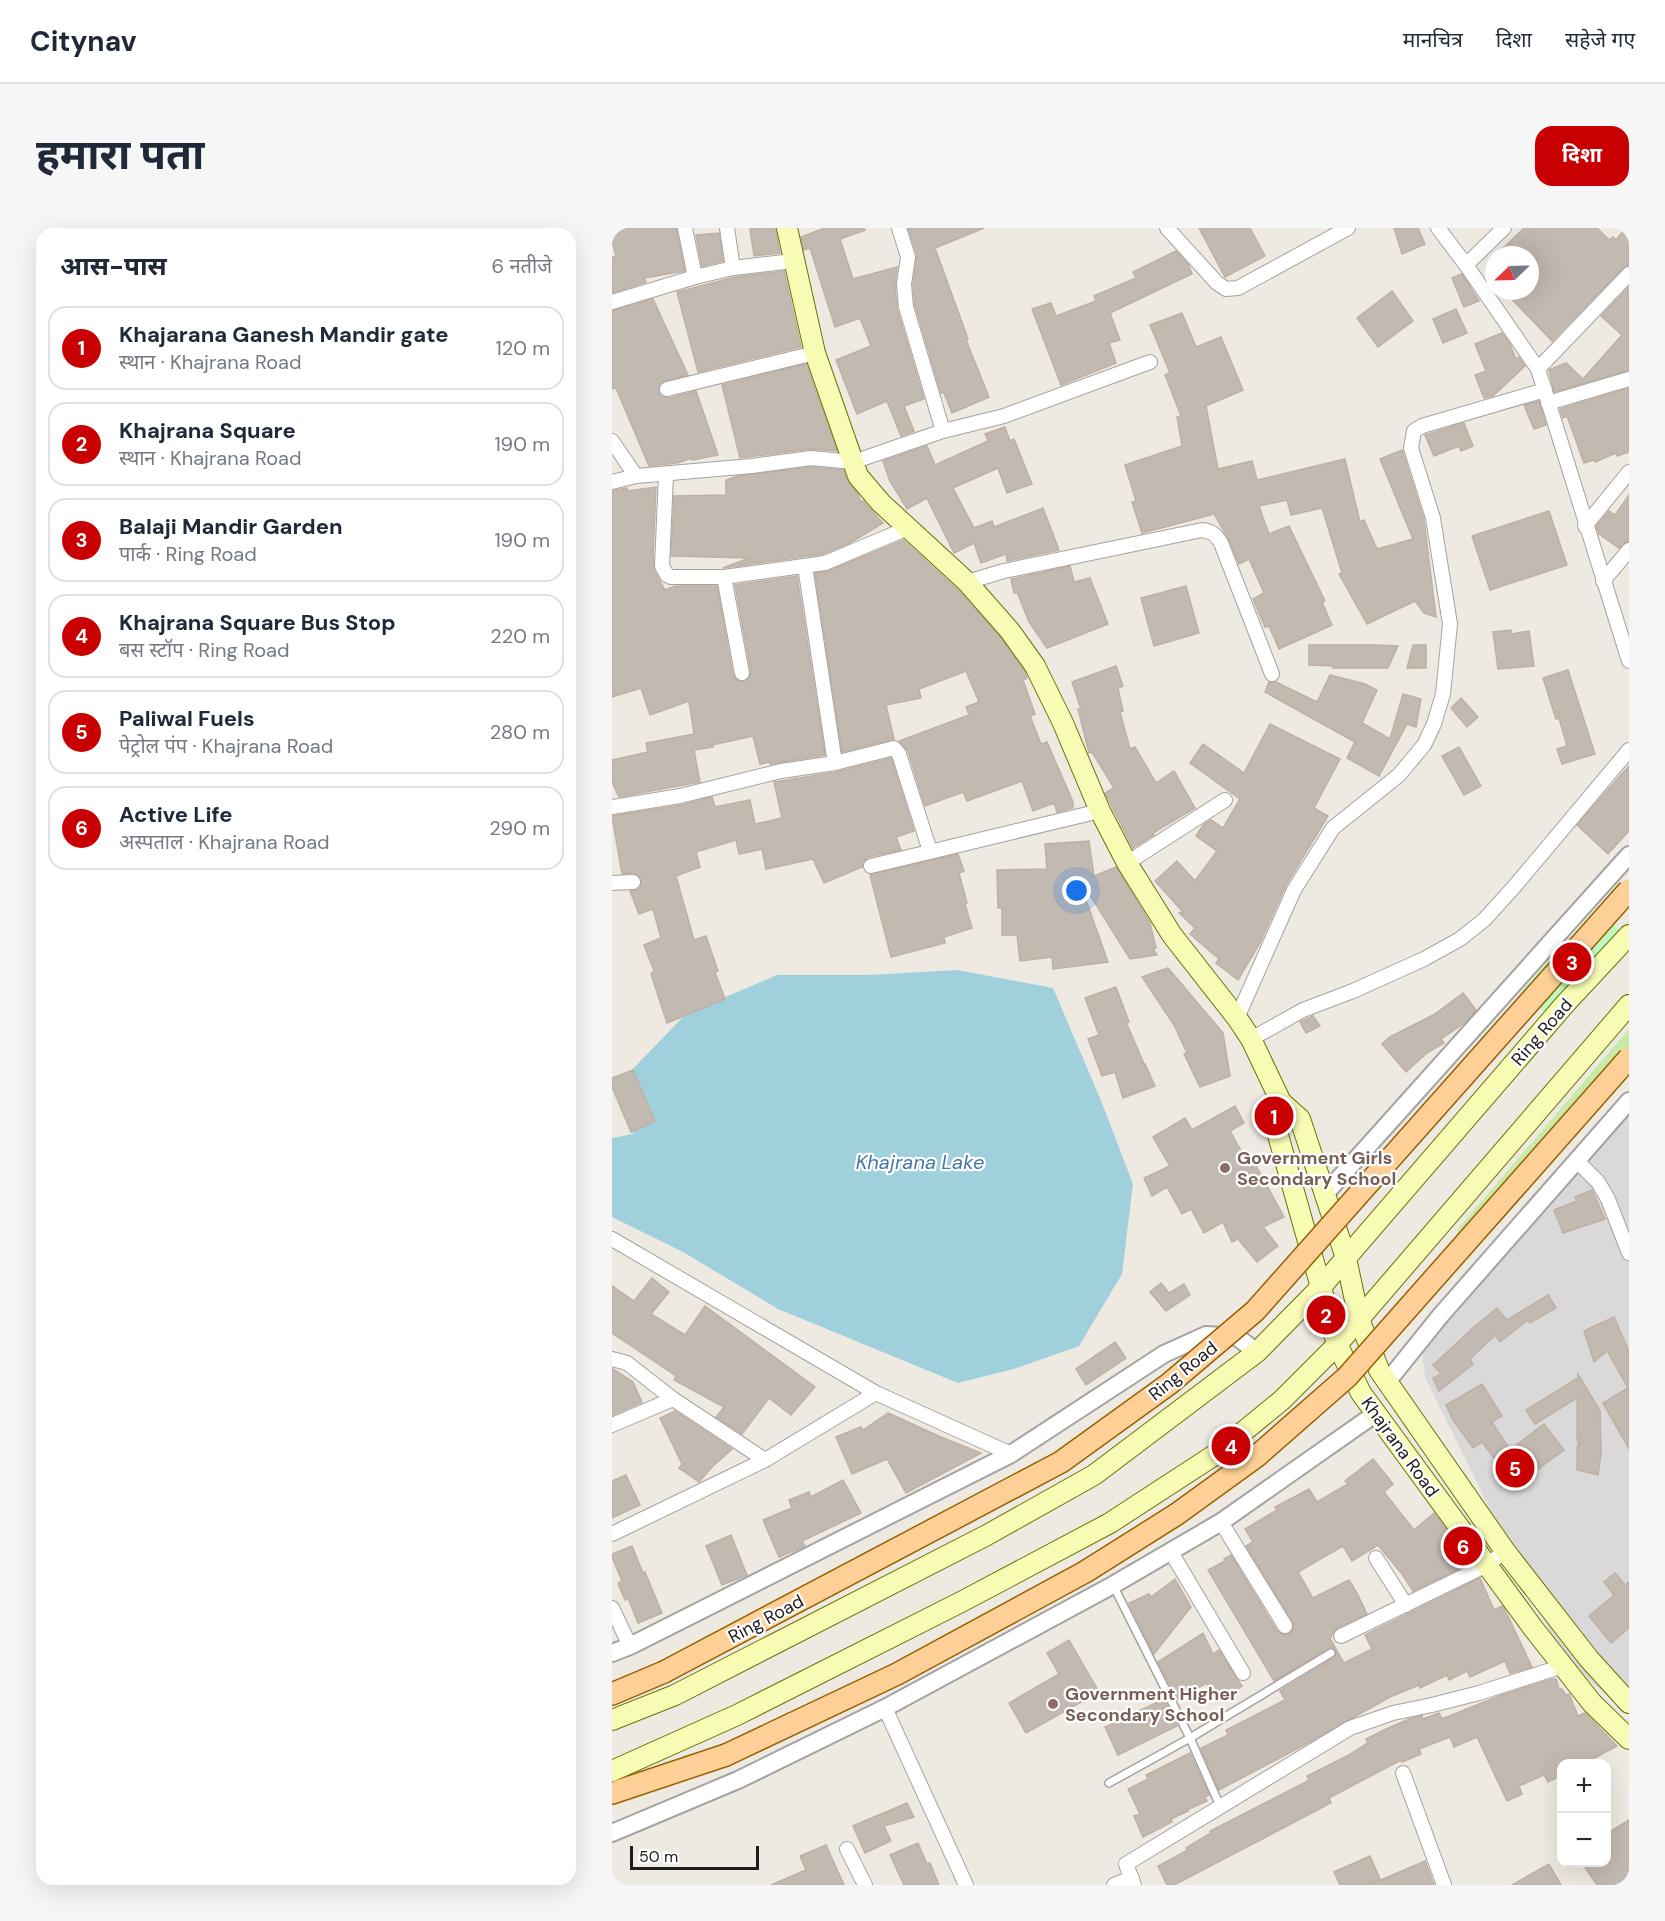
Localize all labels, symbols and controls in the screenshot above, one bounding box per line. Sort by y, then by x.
text: Citynav [30,23,136,60]
text: मानचित्र [1403,26,1463,54]
text: दिशा [1496,26,1532,54]
text: सहेजे गए [1565,26,1635,54]
button: दिशा [1535,126,1629,186]
text: हमारा पता [36,127,204,182]
north arrow [1485,246,1539,300]
text: आस-पास [60,249,167,283]
text: 6 नतीजे [492,253,552,279]
text: Khajarana Ganesh Mandir gate [119,320,449,349]
text: 1 [78,335,85,361]
text: 120 m [496,335,550,361]
text: स्थान · Khajrana Road [119,349,301,375]
text: Khajrana Square [119,416,296,445]
text: 2 [76,431,87,457]
text: 190 m [494,431,550,457]
text: स्थान · Khajrana Road [119,445,301,471]
text: Balaji Mandir Garden [119,512,343,541]
text: 3 [75,527,88,553]
text: 190 m [494,527,550,553]
text: पार्क · Ring Road [119,541,257,567]
text: Khajrana Square Bus Stop [119,608,396,637]
text: 4 [75,623,88,649]
text: 220 m [490,623,550,649]
text: बस स्टॉप · Ring Road [119,637,289,663]
text: Paliwal Fuels [119,704,255,733]
text: 5 [75,719,88,745]
text: 280 m [490,719,550,745]
text: पेट्रोल पंप · Khajrana Road [119,733,333,759]
text: Active Life [119,800,232,829]
text: 6 [75,815,88,841]
text: 290 m [489,815,550,841]
text: अस्पताल · Khajrana Road [119,829,330,855]
your location [1062,876,1091,905]
pin: 3 [1552,940,1592,984]
street label: Ring Road [1506,993,1578,1071]
pin: 1 [1254,1094,1294,1138]
place label: Government Girls Secondary School [1237,1146,1396,1191]
water label: Khajrana Lake [856,1149,984,1175]
marker: Government Girls Secondary School [1218,1161,1232,1175]
pin: 2 [1306,1292,1346,1338]
street label: Ring Road [1144,1336,1222,1406]
street label: Khajrana Road [1356,1392,1444,1502]
pin: 4 [1212,1424,1250,1468]
pin: 5 [1496,1446,1534,1490]
pin: 6 [1444,1524,1482,1568]
street label: Ring Road [724,1589,808,1649]
place label: Government Higher Secondary School [1065,1682,1237,1727]
marker: Government Higher Secondary School [1046,1697,1060,1711]
map controls [1557,1759,1611,1867]
button: + [1557,1759,1611,1813]
button: − [1557,1813,1611,1867]
scale bar [630,1843,759,1870]
text: 50 m [639,1846,678,1867]

